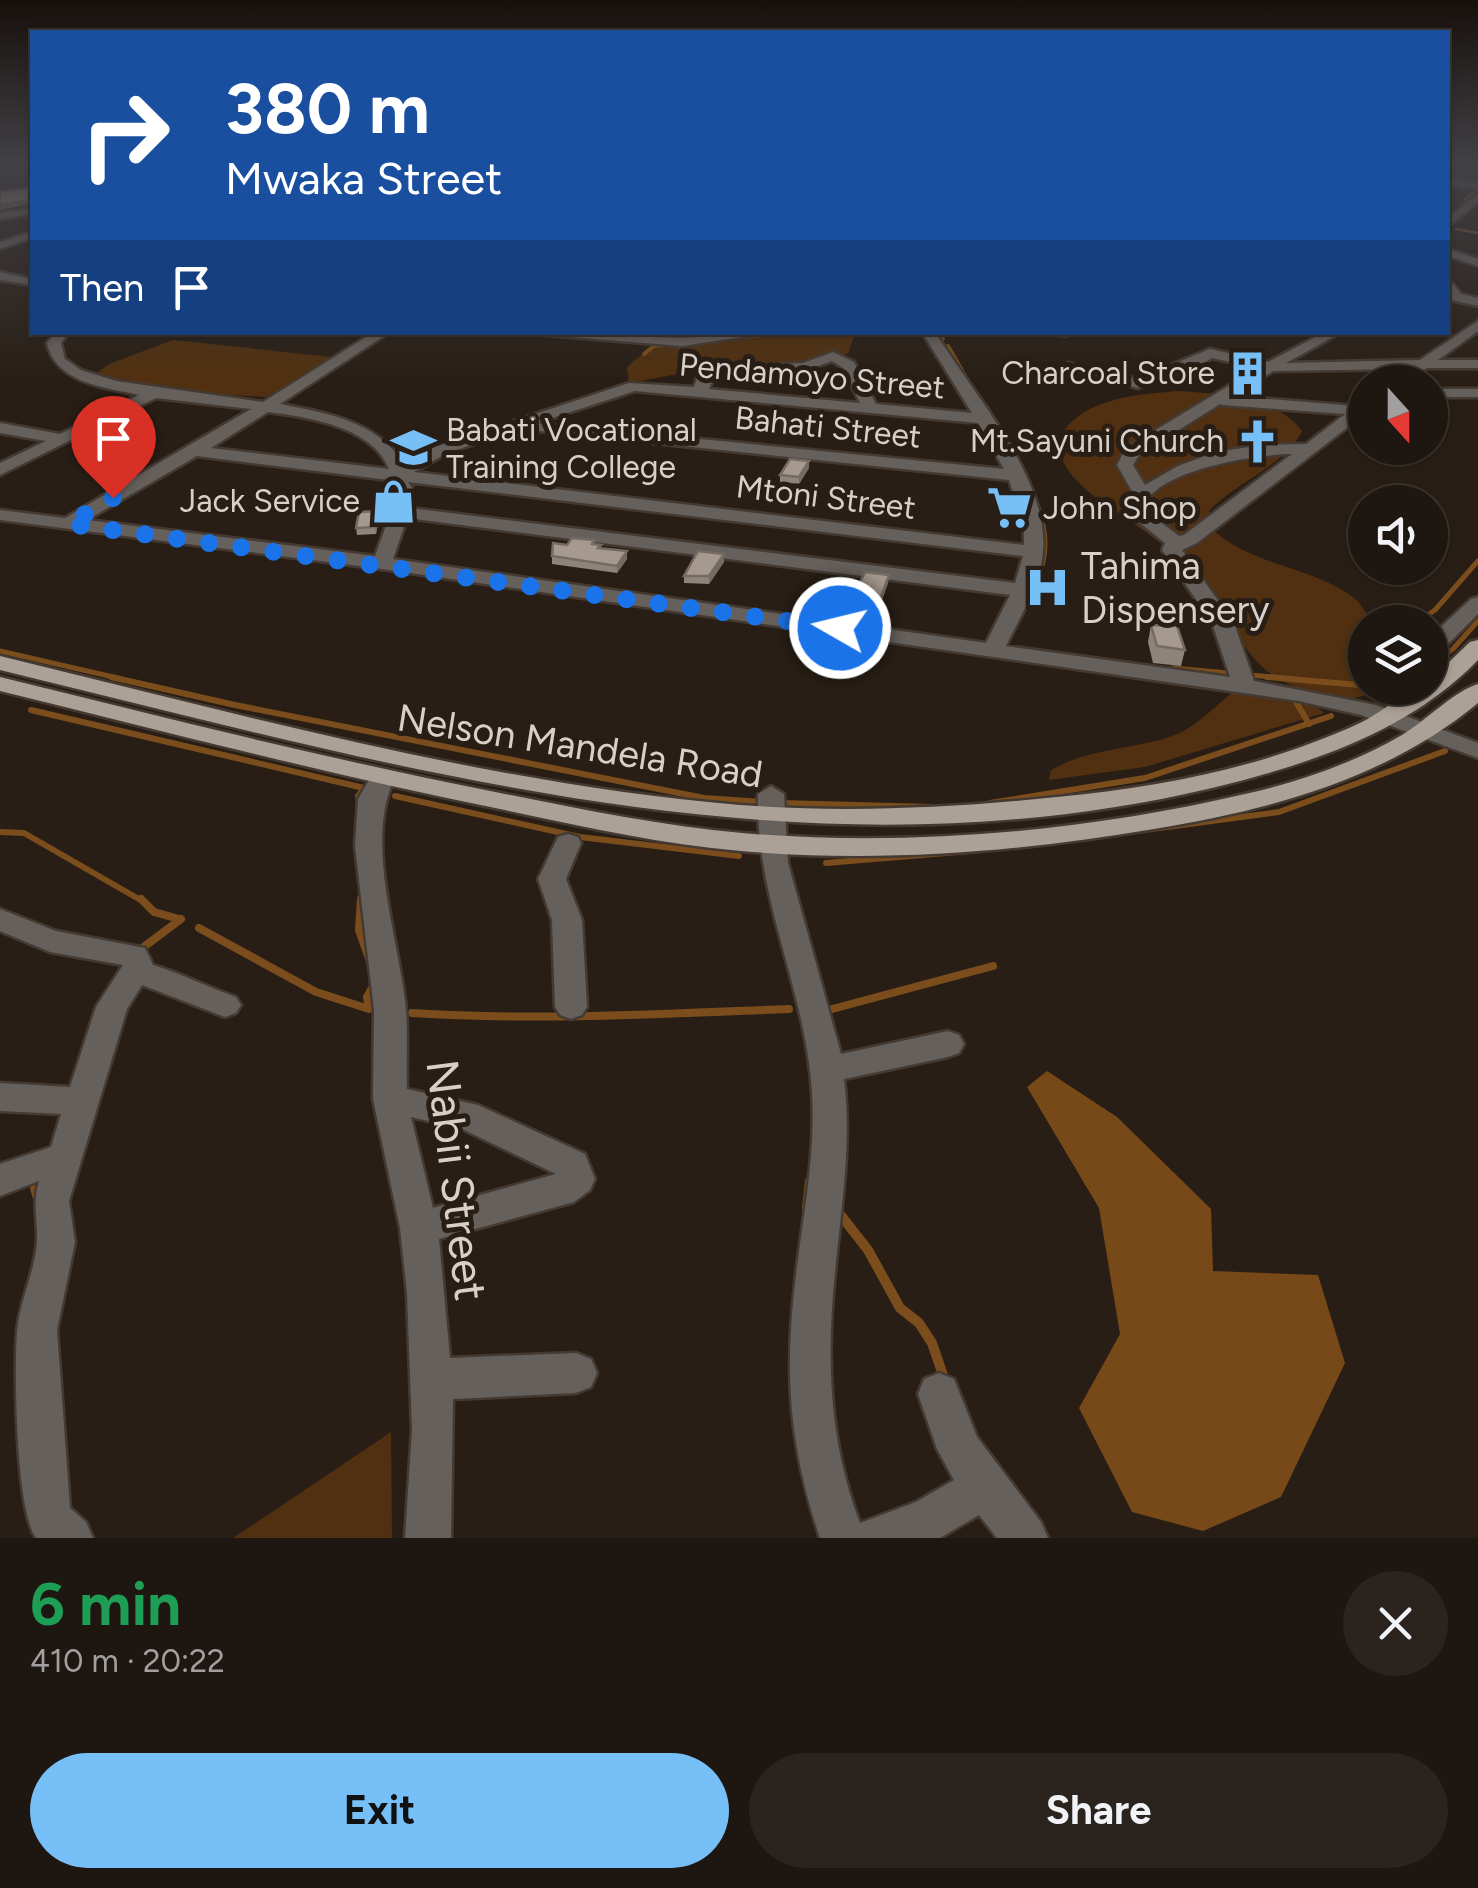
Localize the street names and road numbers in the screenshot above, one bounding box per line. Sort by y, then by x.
street label: Pendamoyo Street [678,345,946,407]
street label: Bahati Street [733,398,923,456]
street label: Mtoni Street [734,467,918,527]
street label: Nelson Mandela Road [394,694,766,798]
street label: Nabii Street [415,1057,499,1303]

